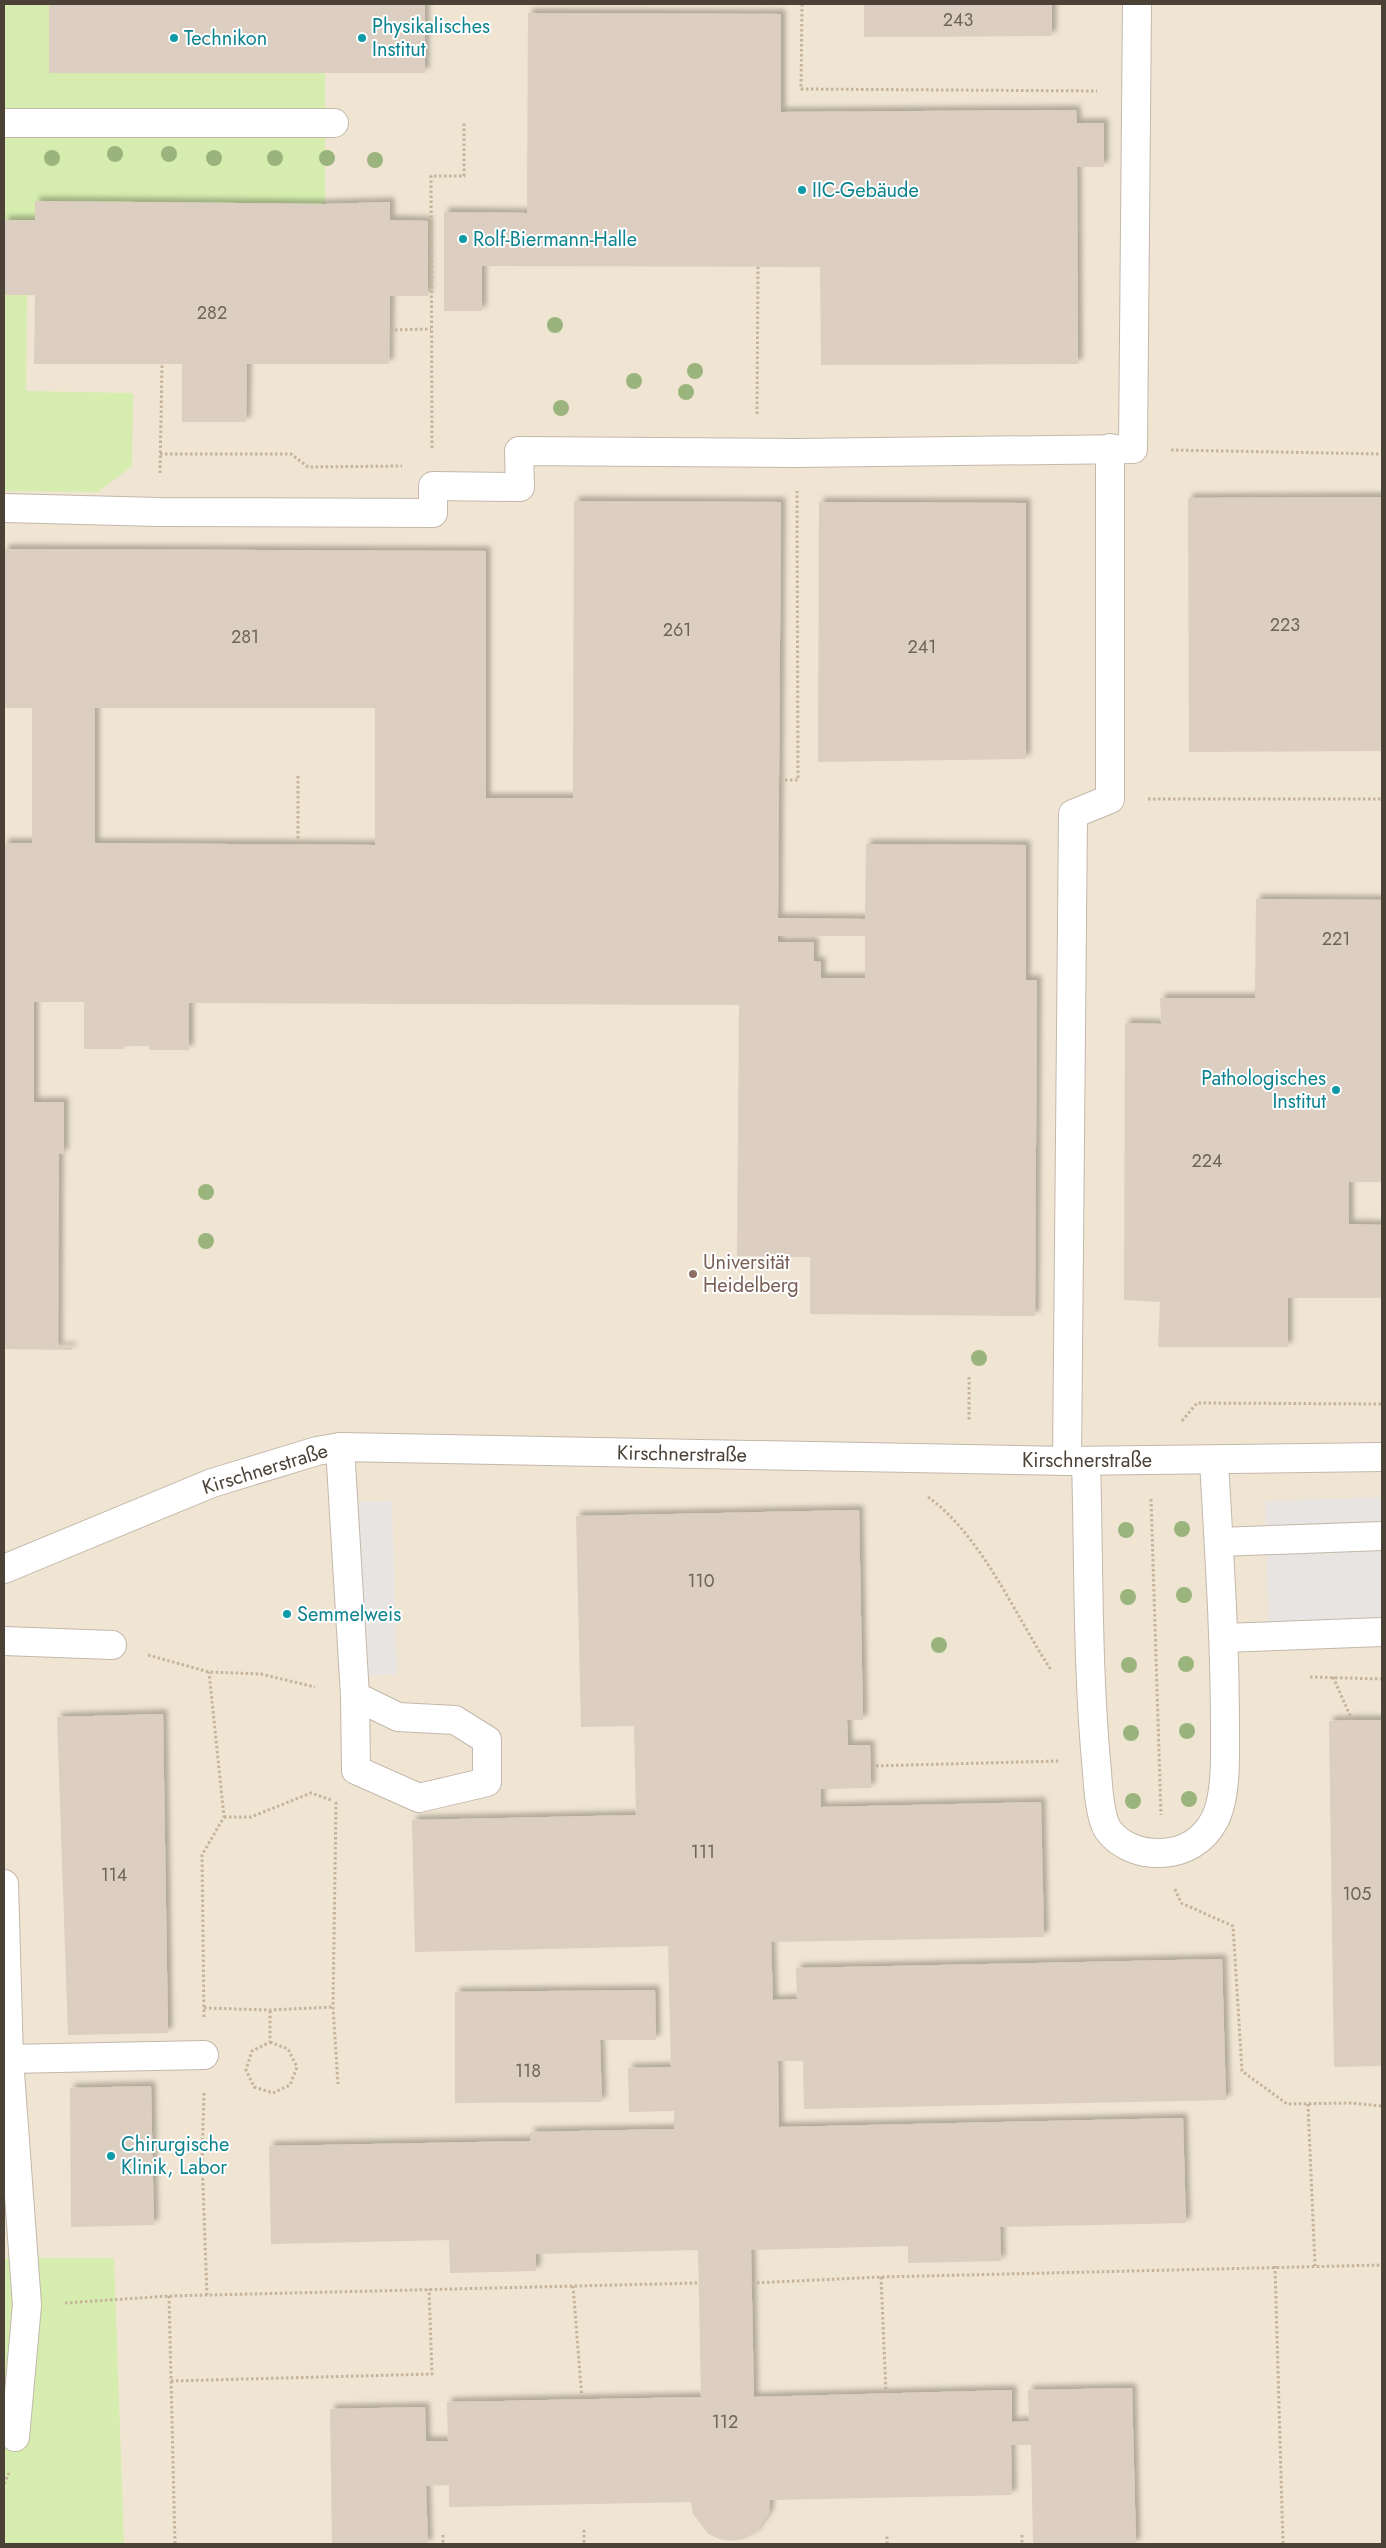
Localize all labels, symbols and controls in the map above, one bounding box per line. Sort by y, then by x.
house number: 243 [943,7,973,33]
place label: Physikalisches Institut [372,12,490,64]
place label: Technikon [184,24,267,53]
marker: Technikon [168,32,180,44]
marker: Physikalisches Institut [356,32,368,44]
place label: IIC-Gebäude [812,176,919,205]
marker: IIC-Gebäude [796,184,808,196]
place label: Rolf-Biermann-Halle [473,225,637,254]
marker: Rolf-Biermann-Halle [457,233,469,245]
house number: 282 [197,300,227,326]
house number: 223 [1270,612,1300,638]
house number: 261 [663,617,691,643]
house number: 281 [231,624,259,650]
house number: 241 [908,634,936,660]
house number: 221 [1322,926,1350,952]
place label: Pathologisches Institut [1201,1064,1326,1116]
marker: Pathologisches Institut [1330,1084,1342,1096]
house number: 224 [1192,1148,1222,1174]
place label: Universität Heidelberg [703,1248,799,1300]
marker: Universität Heidelberg [687,1268,699,1280]
street label: Kirschnerstraße [199,1436,331,1502]
street label: Kirschnerstraße [617,1438,747,1470]
street label: Kirschnerstraße [1022,1446,1152,1475]
house number: 110 [688,1568,715,1594]
place label: Semmelweis [297,1600,401,1629]
marker: Semmelweis [281,1608,293,1620]
house number: 111 [691,1839,715,1865]
house number: 114 [101,1862,127,1888]
house number: 105 [1342,1881,1372,1907]
house number: 118 [515,2058,541,2084]
place label: Chirurgische Klinik, Labor [121,2130,229,2182]
marker: Chirurgische Klinik, Labor [105,2150,117,2162]
house number: 112 [712,2409,738,2435]

